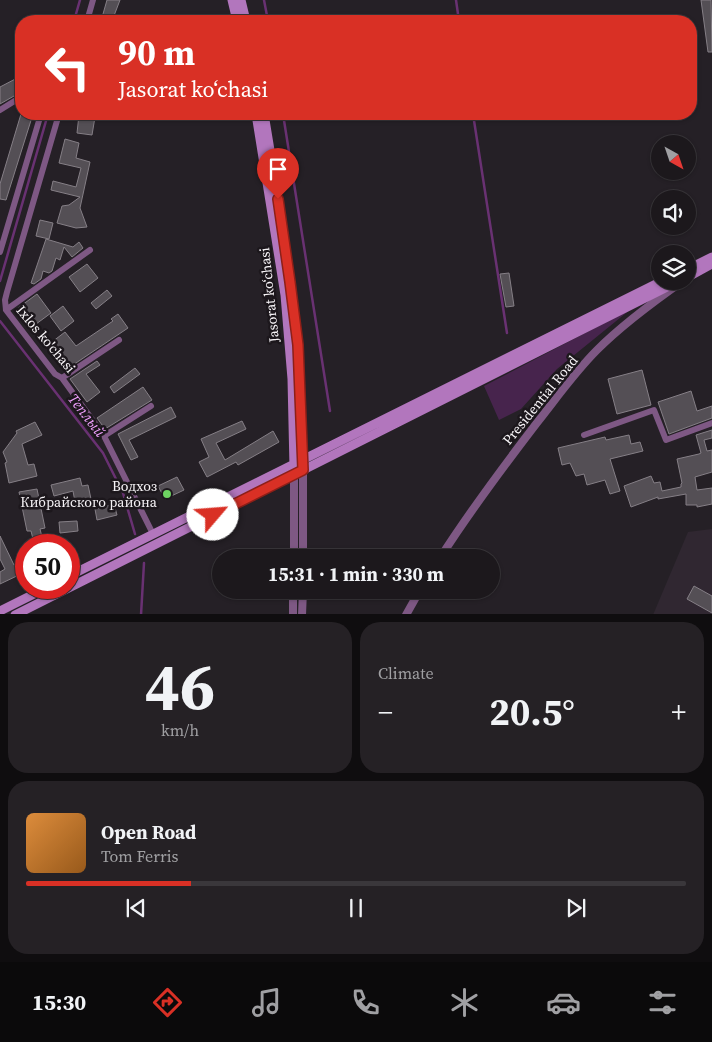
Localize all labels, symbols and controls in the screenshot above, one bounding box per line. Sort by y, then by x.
text: 90 m [118,29,195,77]
icon: left [35,35,100,100]
text: Jasorat koʻchasi [118,74,268,104]
north arrow [651,135,696,180]
map controls [651,135,696,290]
pin [257,148,299,199]
icon: arrive [264,155,292,183]
button: sound [651,190,696,235]
button: layers [651,245,696,290]
street label: Jasorat koʻchasi [254,246,284,345]
street label: Ixlos ko'chasi [12,301,80,377]
street label: Presidential Road [498,351,582,449]
water label: Теплый [63,389,111,441]
place label: Водхоз Кибрайского района [20,476,158,512]
marker: Водхоз Кибрайского района [161,488,173,500]
position arrow [186,488,238,540]
speed limit sign: 50 [15,534,80,599]
text: 15:31 · 1 min · 330 m [268,561,444,587]
text: 46 [145,642,215,731]
text: Climate [378,662,434,684]
text: 20.5° [489,686,575,738]
text: − [378,693,393,731]
text: + [671,693,686,731]
text: km/h [161,719,199,741]
text: Open Road [101,819,196,845]
text: Tom Ferris [101,845,179,867]
icon: previous [122,894,150,922]
icon: pause [342,894,370,922]
icon: next [562,894,590,922]
icon: directions [150,985,185,1020]
icon: music [249,985,284,1020]
icon: phone [348,985,383,1020]
icon: climate [447,985,482,1020]
icon: car [546,985,581,1020]
icon: filters [645,985,680,1020]
text: 15:30 [32,987,86,1017]

